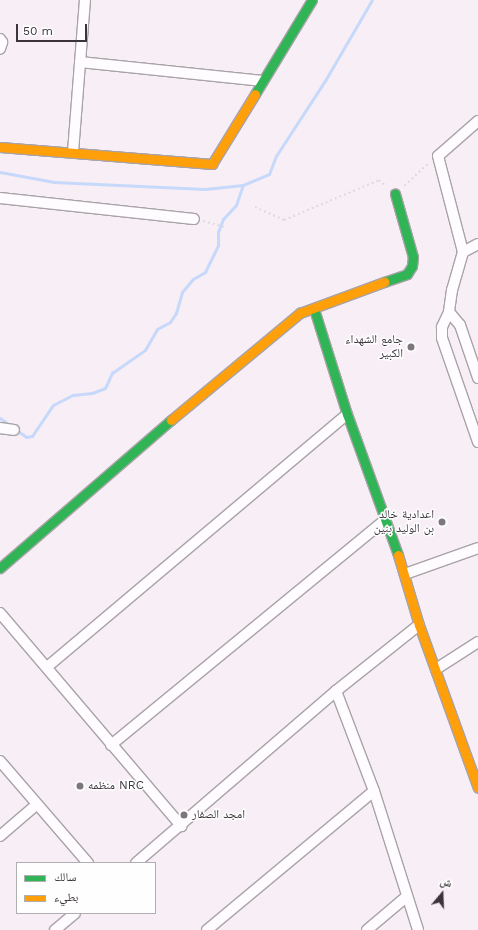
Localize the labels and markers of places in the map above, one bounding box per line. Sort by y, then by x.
place label: جامع الشهداء الكبير [345,333,403,361]
marker: جامع الشهداء الكبير [406,342,416,352]
place label: اعدادية خالد بن الوليد بنين [374,508,434,536]
marker: اعدادية خالد بن الوليد بنين [437,517,447,527]
place label: منظمه NRC [88,779,144,793]
marker: منظمه NRC [75,781,85,791]
place label: امجد الصفار [192,808,245,822]
marker: امجد الصفار [179,810,189,820]

